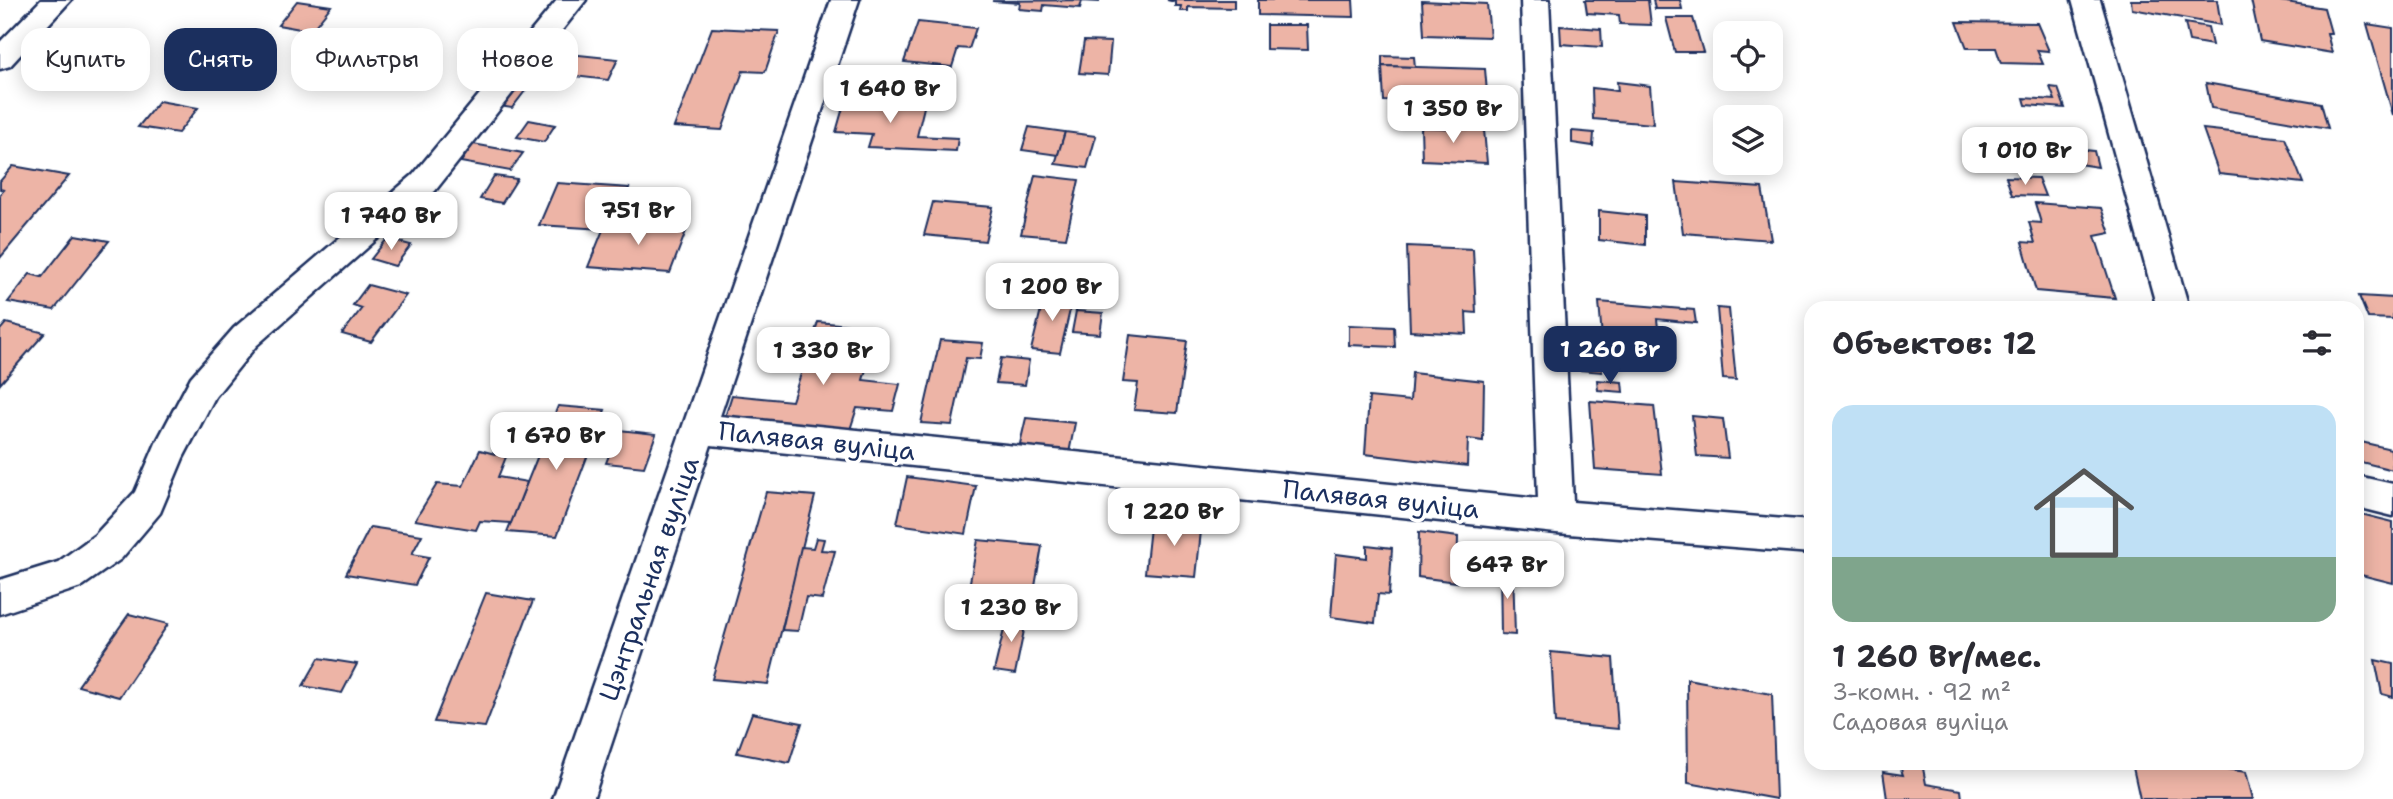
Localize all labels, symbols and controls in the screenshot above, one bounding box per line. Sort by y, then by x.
map controls [1713,21,1783,175]
button: locate [1713,21,1783,91]
chip: Купить [21,28,150,91]
chip: Снять [164,28,277,91]
chip: Фильтры [291,28,443,91]
chip: Новое [457,28,578,91]
pin: 1 640 Br [818,66,962,125]
text: 1 640 Br [839,73,941,103]
pin: 1 350 Br [1381,86,1525,145]
text: 1 350 Br [1403,93,1503,123]
button: layers [1713,105,1783,175]
pin: 1 010 Br [1953,128,2097,187]
text: 1 010 Br [1978,135,2072,165]
pin: 751 Br [581,188,695,247]
pin: 1 740 Br [319,192,463,252]
text: 751 Br [601,195,675,225]
text: 1 740 Br [341,200,441,230]
pin: 1 200 Br [980,264,1124,323]
text: 1 200 Br [1002,271,1102,301]
text: Объектов: 12 [1832,323,2036,364]
icon: filters [2298,324,2336,362]
pin: 1 260 Br [1538,326,1682,386]
pin: 1 330 Br [751,328,895,387]
text: 1 260 Br [1560,334,1660,364]
text: 1 330 Br [773,335,873,365]
pin: 1 670 Br [484,412,628,472]
street label: Палявая вуліца [717,413,917,468]
text: 1 670 Br [506,420,606,450]
icon: home [2021,450,2147,576]
street label: Цэнтральная вуліца [590,452,707,706]
street label: Палявая вуліца [1281,471,1481,526]
pin: 1 220 Br [1102,489,1246,548]
text: 1 220 Br [1124,496,1224,526]
pin: 647 Br [1450,542,1564,601]
text: 647 Br [1466,549,1548,579]
pin: 1 230 Br [939,584,1083,644]
text: 1 230 Br [961,592,1061,622]
text: 1 260 Br/мес. [1832,636,2042,677]
text: 3-комн. · 92 m² [1832,677,2011,707]
text: Садовая вуліца [1832,707,2008,737]

